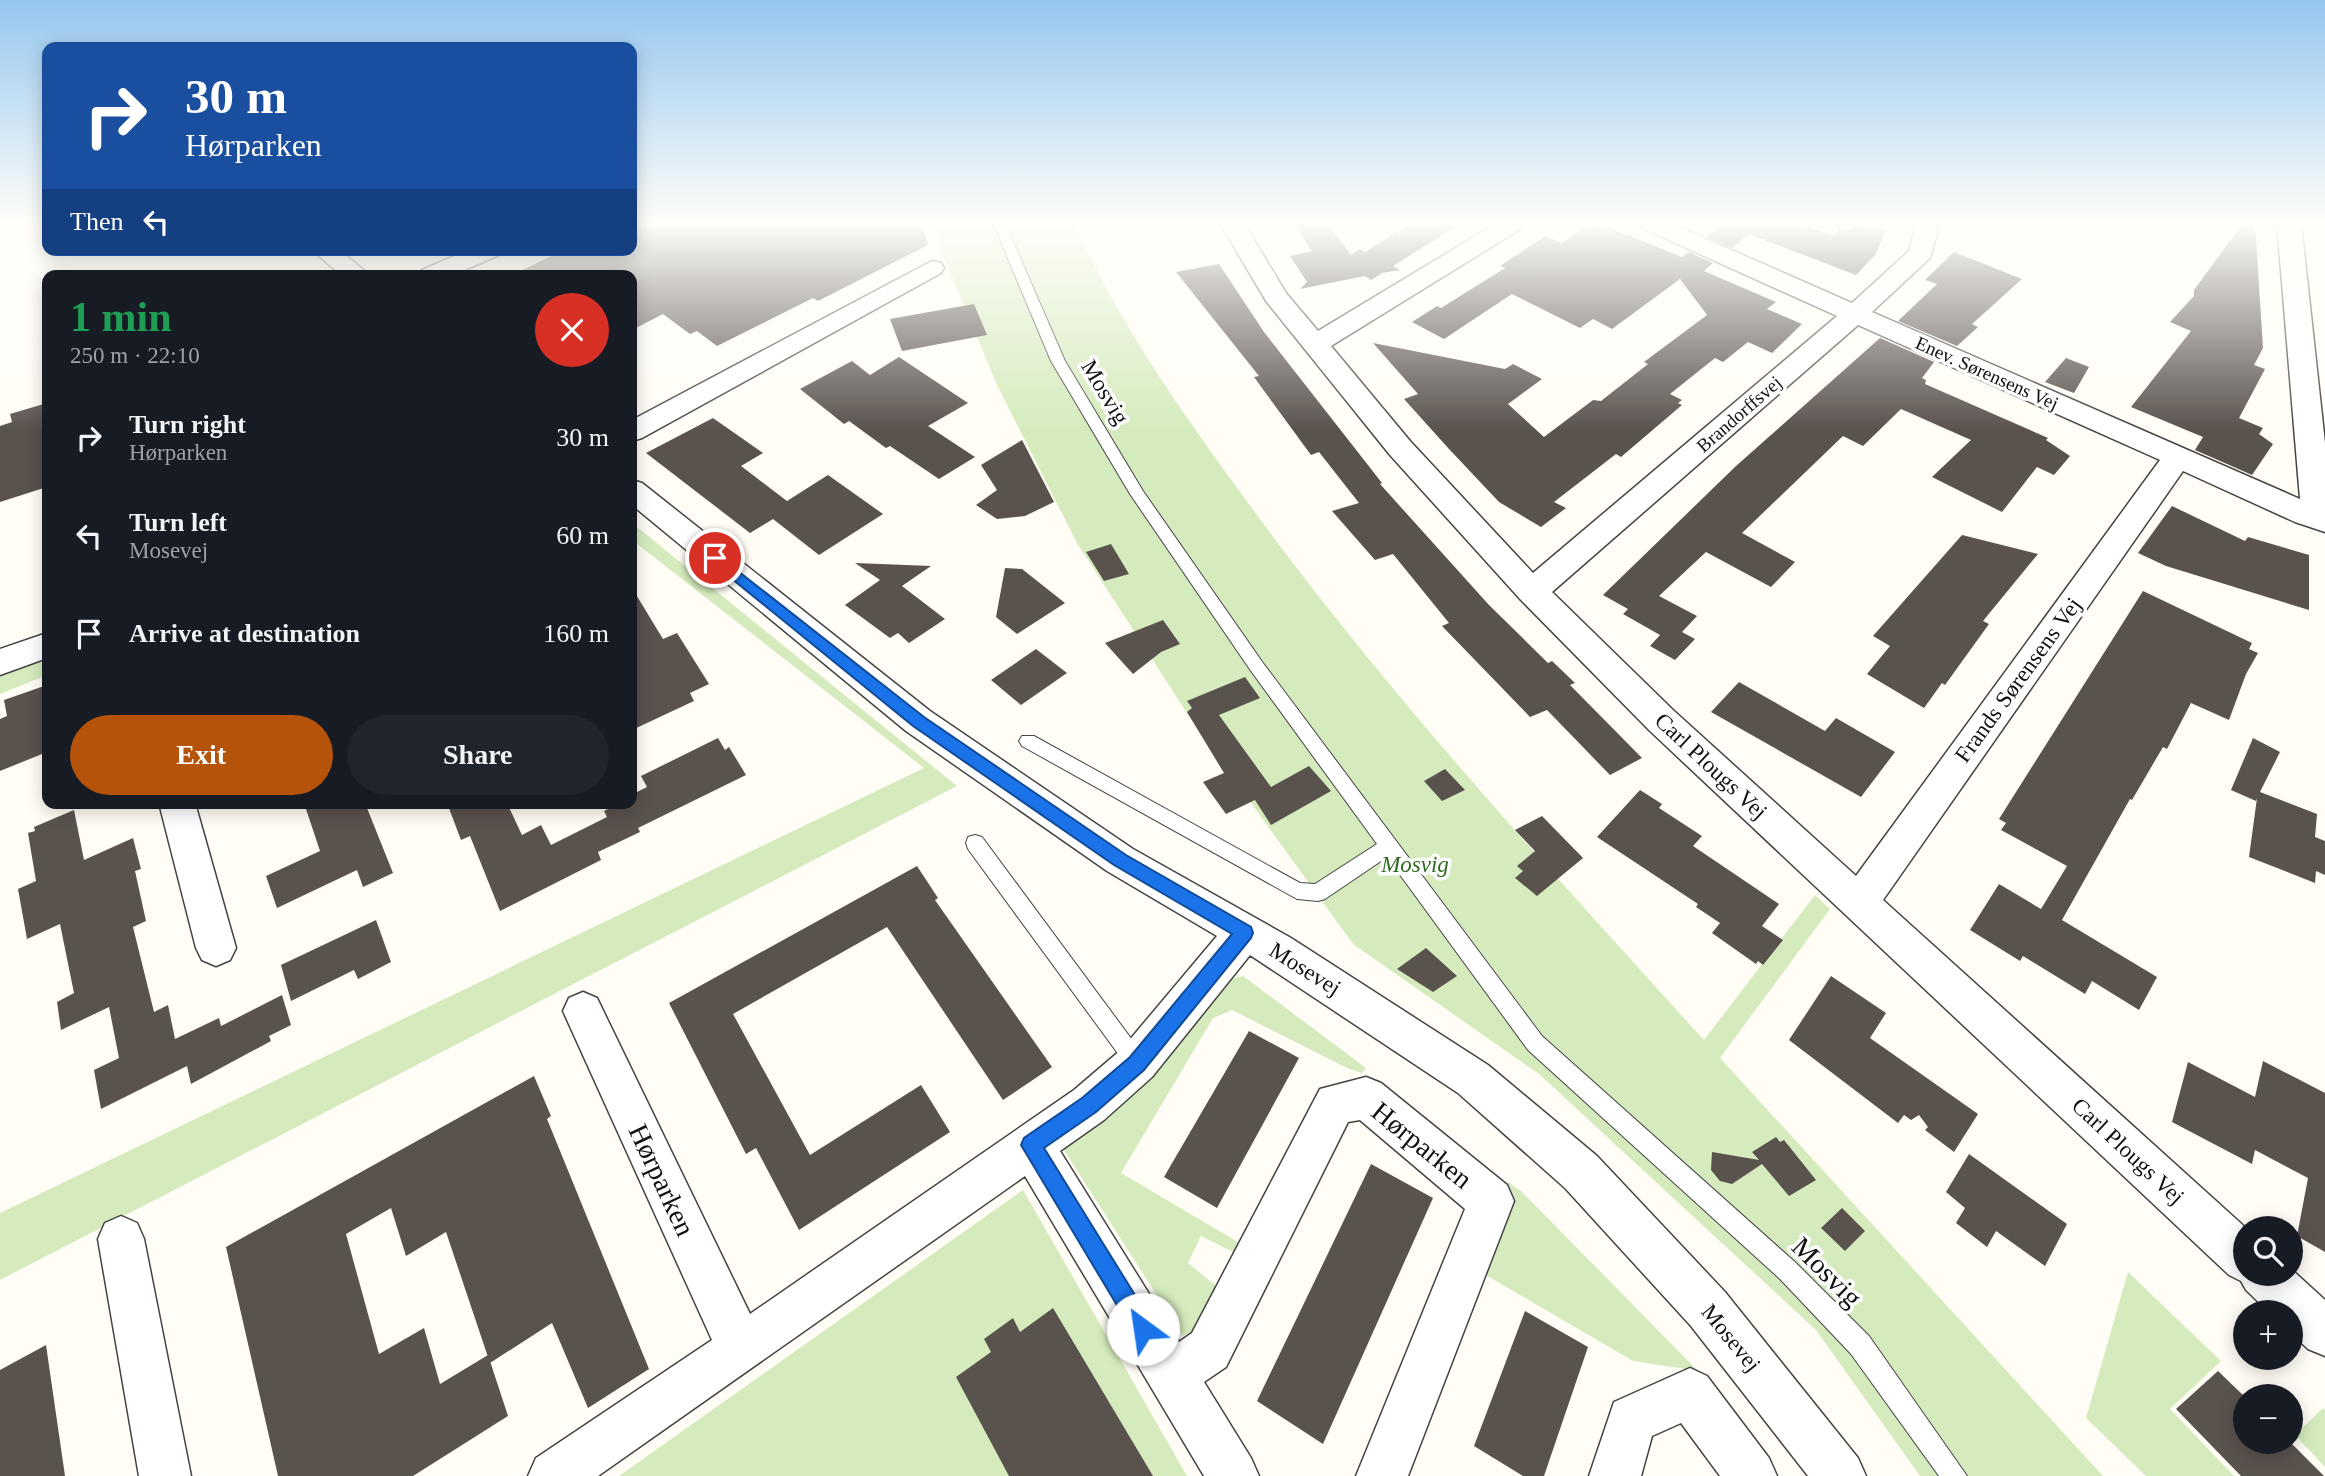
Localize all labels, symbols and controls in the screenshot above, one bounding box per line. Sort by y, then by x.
text: 30 m [185,69,287,124]
icon: right [70,70,161,161]
text: Hørparken [185,127,322,163]
icon: left [137,203,175,241]
text: Then [70,207,123,236]
button: close [535,293,609,367]
text: 1 min [70,294,172,340]
street label: Enev. Sørensens Vej [1912,332,2062,414]
text: 250 m · 22:10 [70,343,200,368]
street label: Mosvig [1076,355,1134,429]
street label: Brandorffsvej [1692,372,1786,456]
text: Turn right [129,410,246,439]
icon: right [70,419,108,457]
text: 30 m [556,423,609,452]
text: Hørparken [129,440,227,465]
text: Turn left [129,508,227,537]
icon: left [70,517,108,555]
text: 60 m [556,521,609,550]
pin [685,528,745,588]
text: Mosevej [129,538,208,563]
icon: arrive [696,539,734,577]
street label: Frands Sørensens Vej [1950,593,2086,767]
icon: arrive [70,615,108,653]
text: Arrive at destination [129,619,360,648]
text: 160 m [543,619,609,648]
street label: Carl Plougs Vej [1650,708,1772,824]
button: Exit [70,715,333,795]
button: Share [347,715,609,795]
park label: Mosvig [1380,852,1449,877]
street label: Mosevej [1265,937,1345,1001]
street label: Carl Plougs Vej [2067,1093,2189,1209]
street label: Hørparken [1366,1095,1478,1195]
street label: Hørparken [623,1119,701,1241]
map controls [2233,1216,2303,1454]
button: search [2233,1216,2303,1286]
street label: Mosvig [1786,1231,1868,1313]
position arrow [1106,1292,1180,1366]
street label: Mosevej [1696,1299,1766,1377]
button: + [2233,1300,2303,1370]
button: − [2233,1384,2303,1454]

